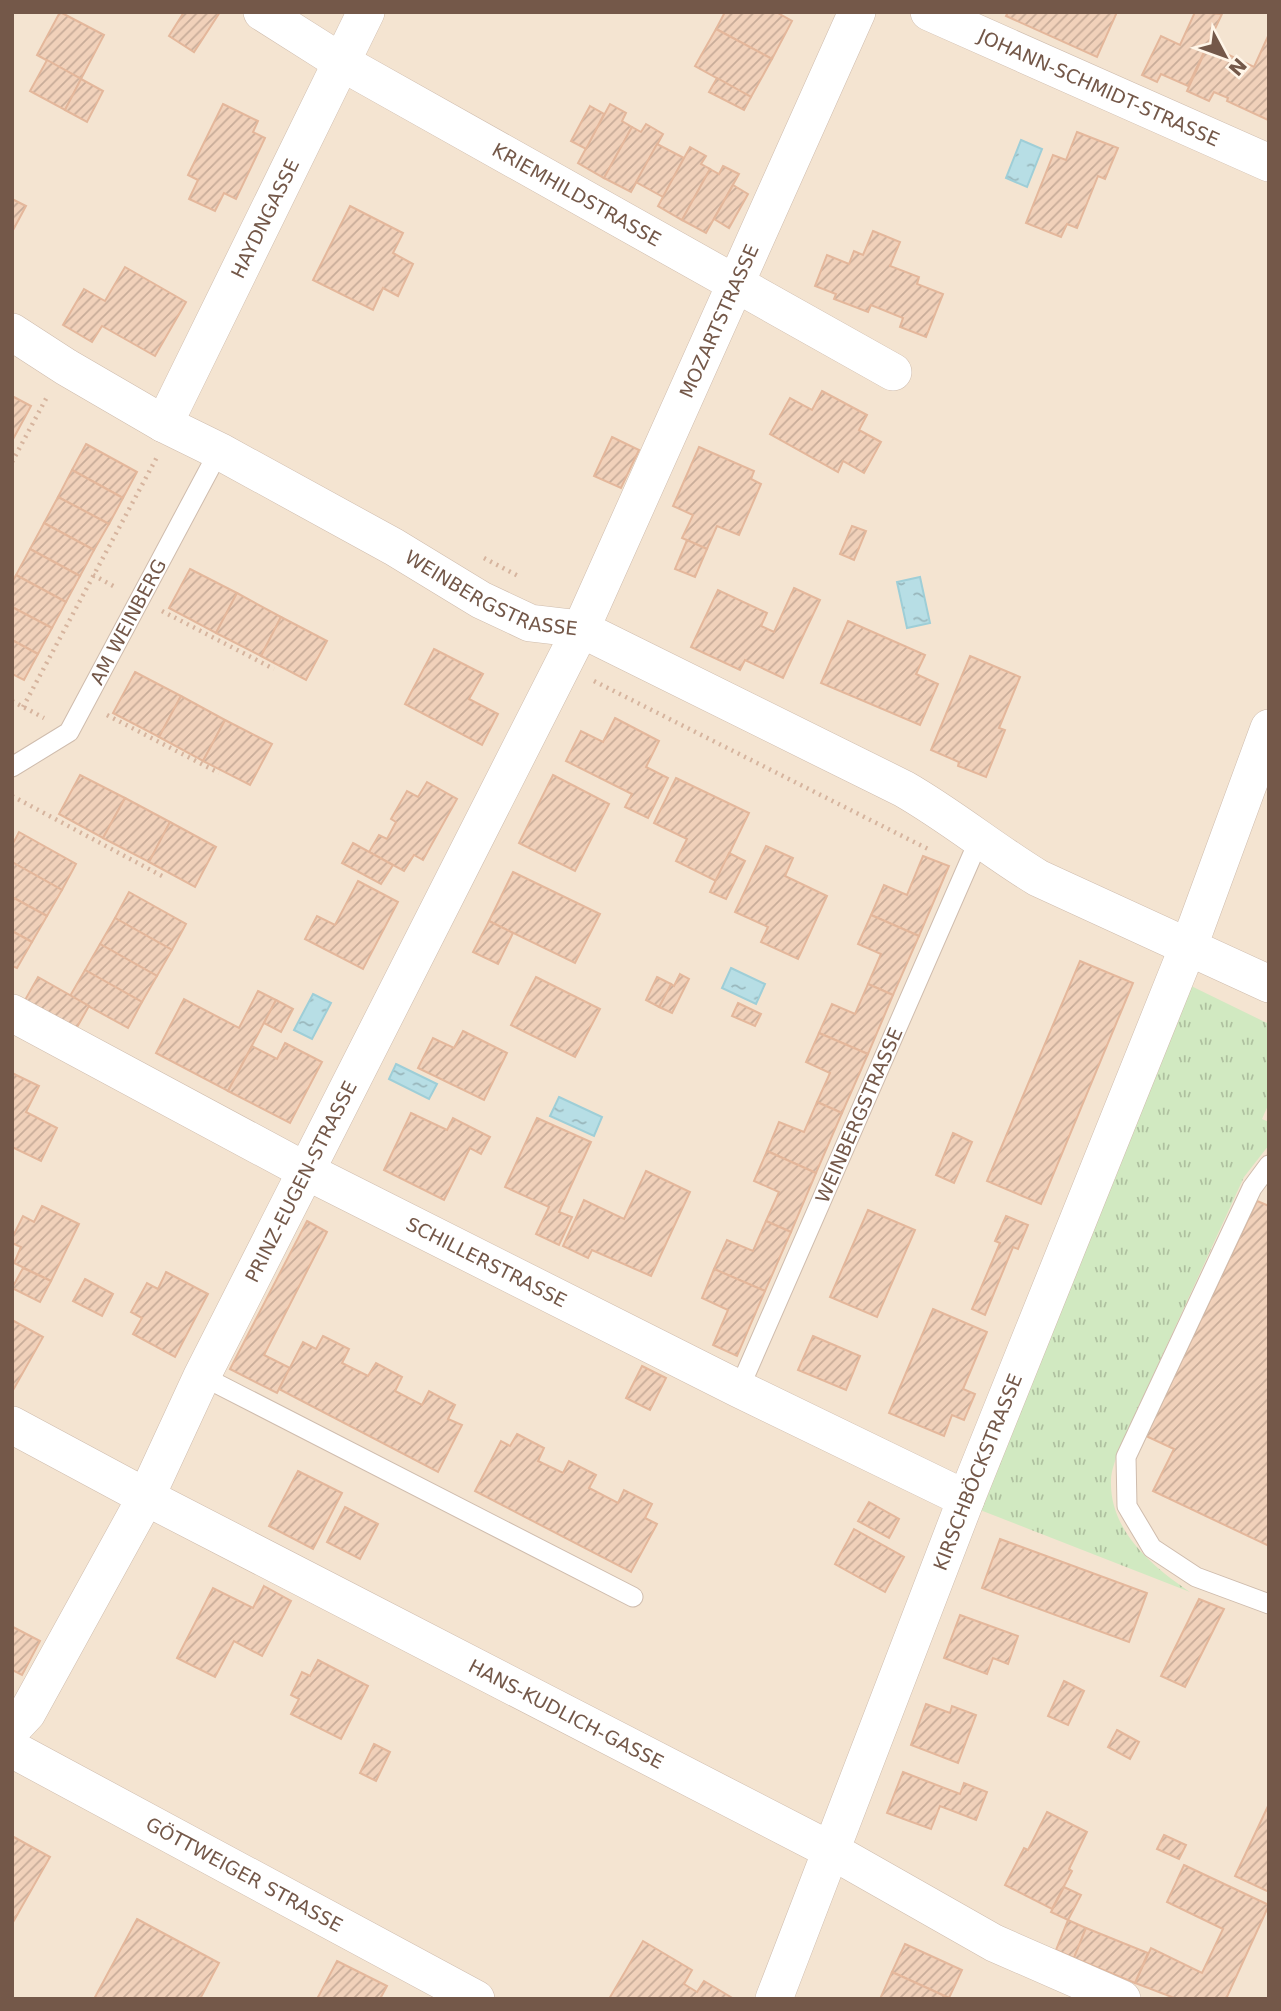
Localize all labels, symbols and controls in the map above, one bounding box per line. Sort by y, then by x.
north arrow [1190,21,1260,91]
street label: JOHANN-SCHMIDT-STRASSE [974,24,1223,151]
text: N [1224,54,1251,80]
street label: KRIEMHILDSTRASSE [489,138,665,251]
street label: HAYDNGASSE [226,155,303,282]
street label: MOZARTSTRASSE [675,241,763,401]
street label: WEINBERGSTRASSE [401,545,579,640]
street label: AM WEINBERG [85,555,170,688]
street label: WEINBERGSTRASSE [811,1024,907,1206]
street label: PRINZ-EUGEN-STRASSE [240,1077,361,1286]
street label: SCHILLERSTRASSE [403,1212,571,1312]
street label: KIRSCHBÖCKSTRASSE [929,1370,1026,1573]
street label: HANS-KUDLICH-GASSE [465,1655,667,1773]
street label: GÖTTWEIGER STRASSE [142,1812,347,1936]

